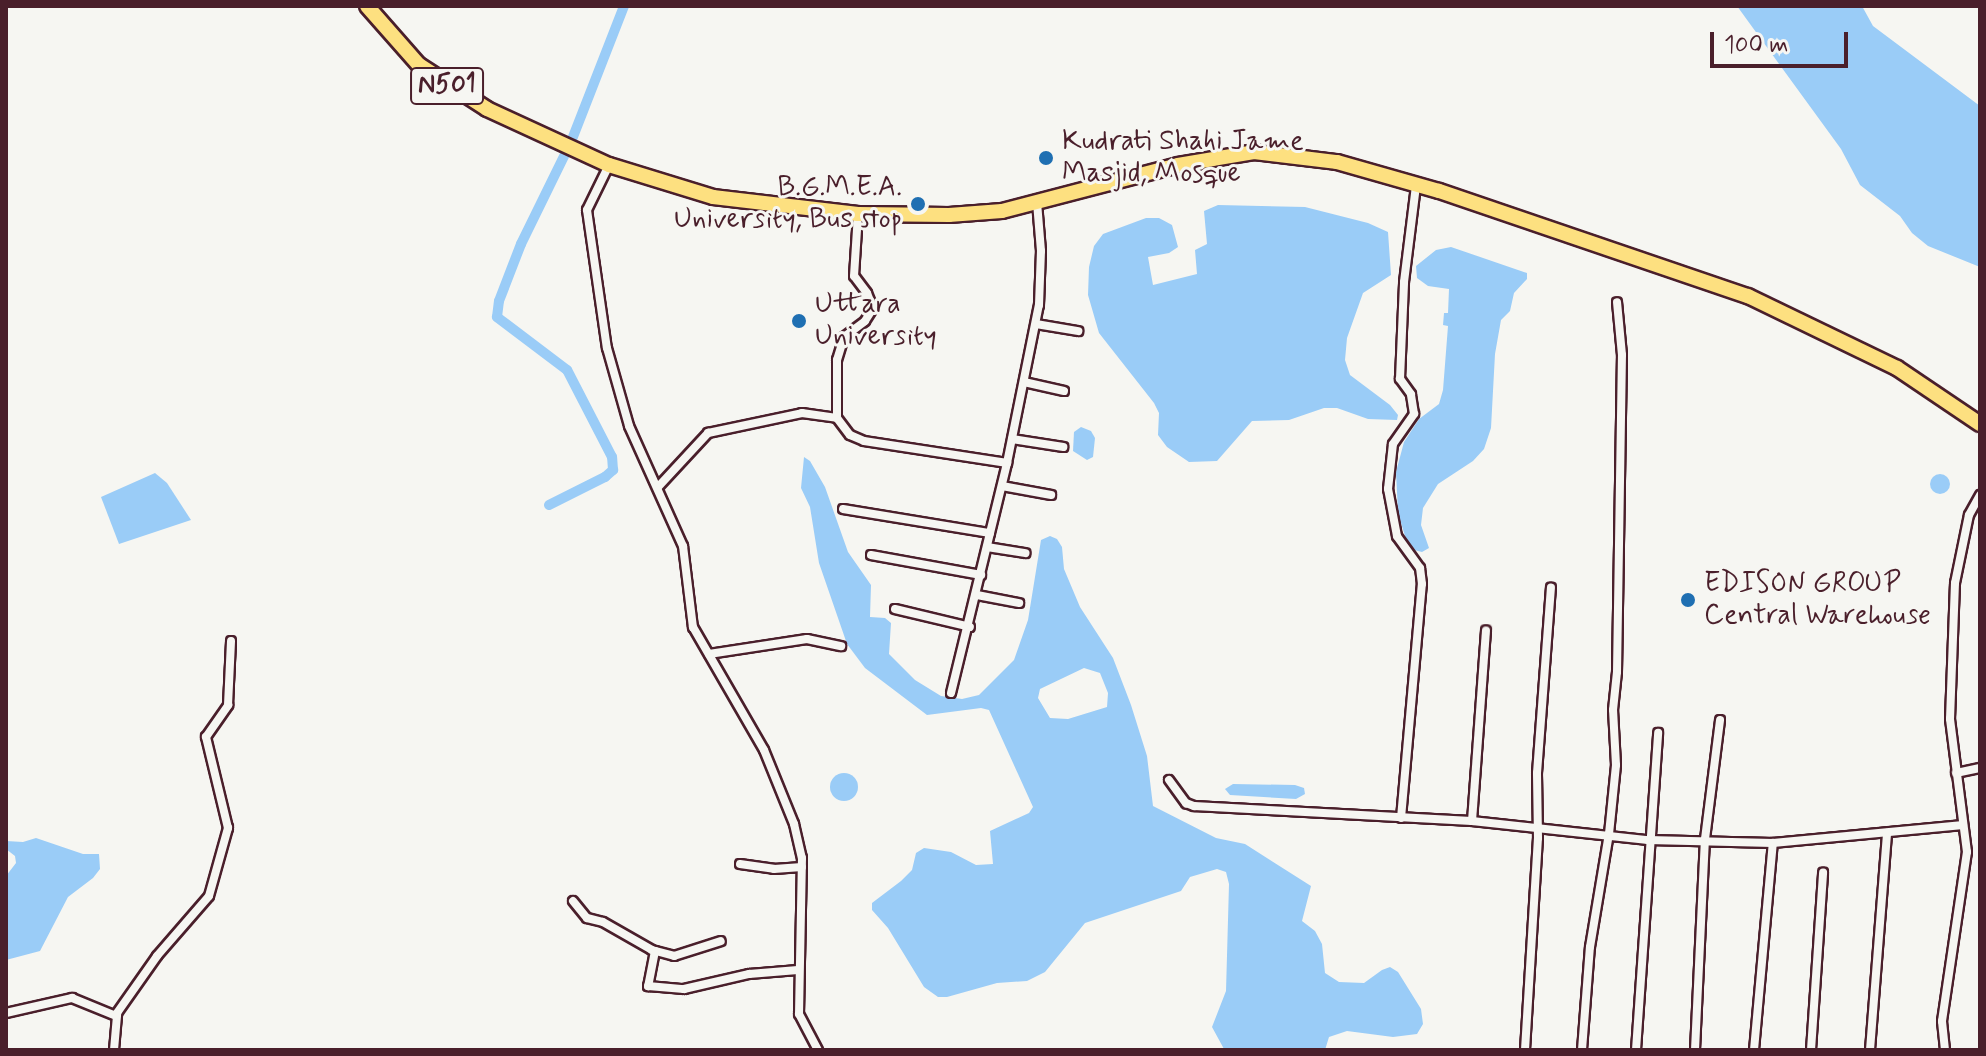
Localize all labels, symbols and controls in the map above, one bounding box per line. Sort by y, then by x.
scale bar [1714,16,1852,66]
text: 100 m [1724,30,1788,61]
road number: N501 [409,64,485,108]
place label: Kudrati Shahi Jame Masjid, Mosque [1062,125,1300,191]
marker: Kudrati Shahi Jame Masjid, Mosque [1037,149,1055,167]
place label: B.G.M.E.A. University, Bus stop [674,171,902,237]
marker: B.G.M.E.A. University, Bus stop [909,195,927,213]
place label: Uttara University [815,288,937,354]
marker: Uttara University [790,312,808,330]
place label: EDISON GROUP Central Warehouse [1704,567,1932,633]
marker: EDISON GROUP Central Warehouse [1679,591,1697,609]

